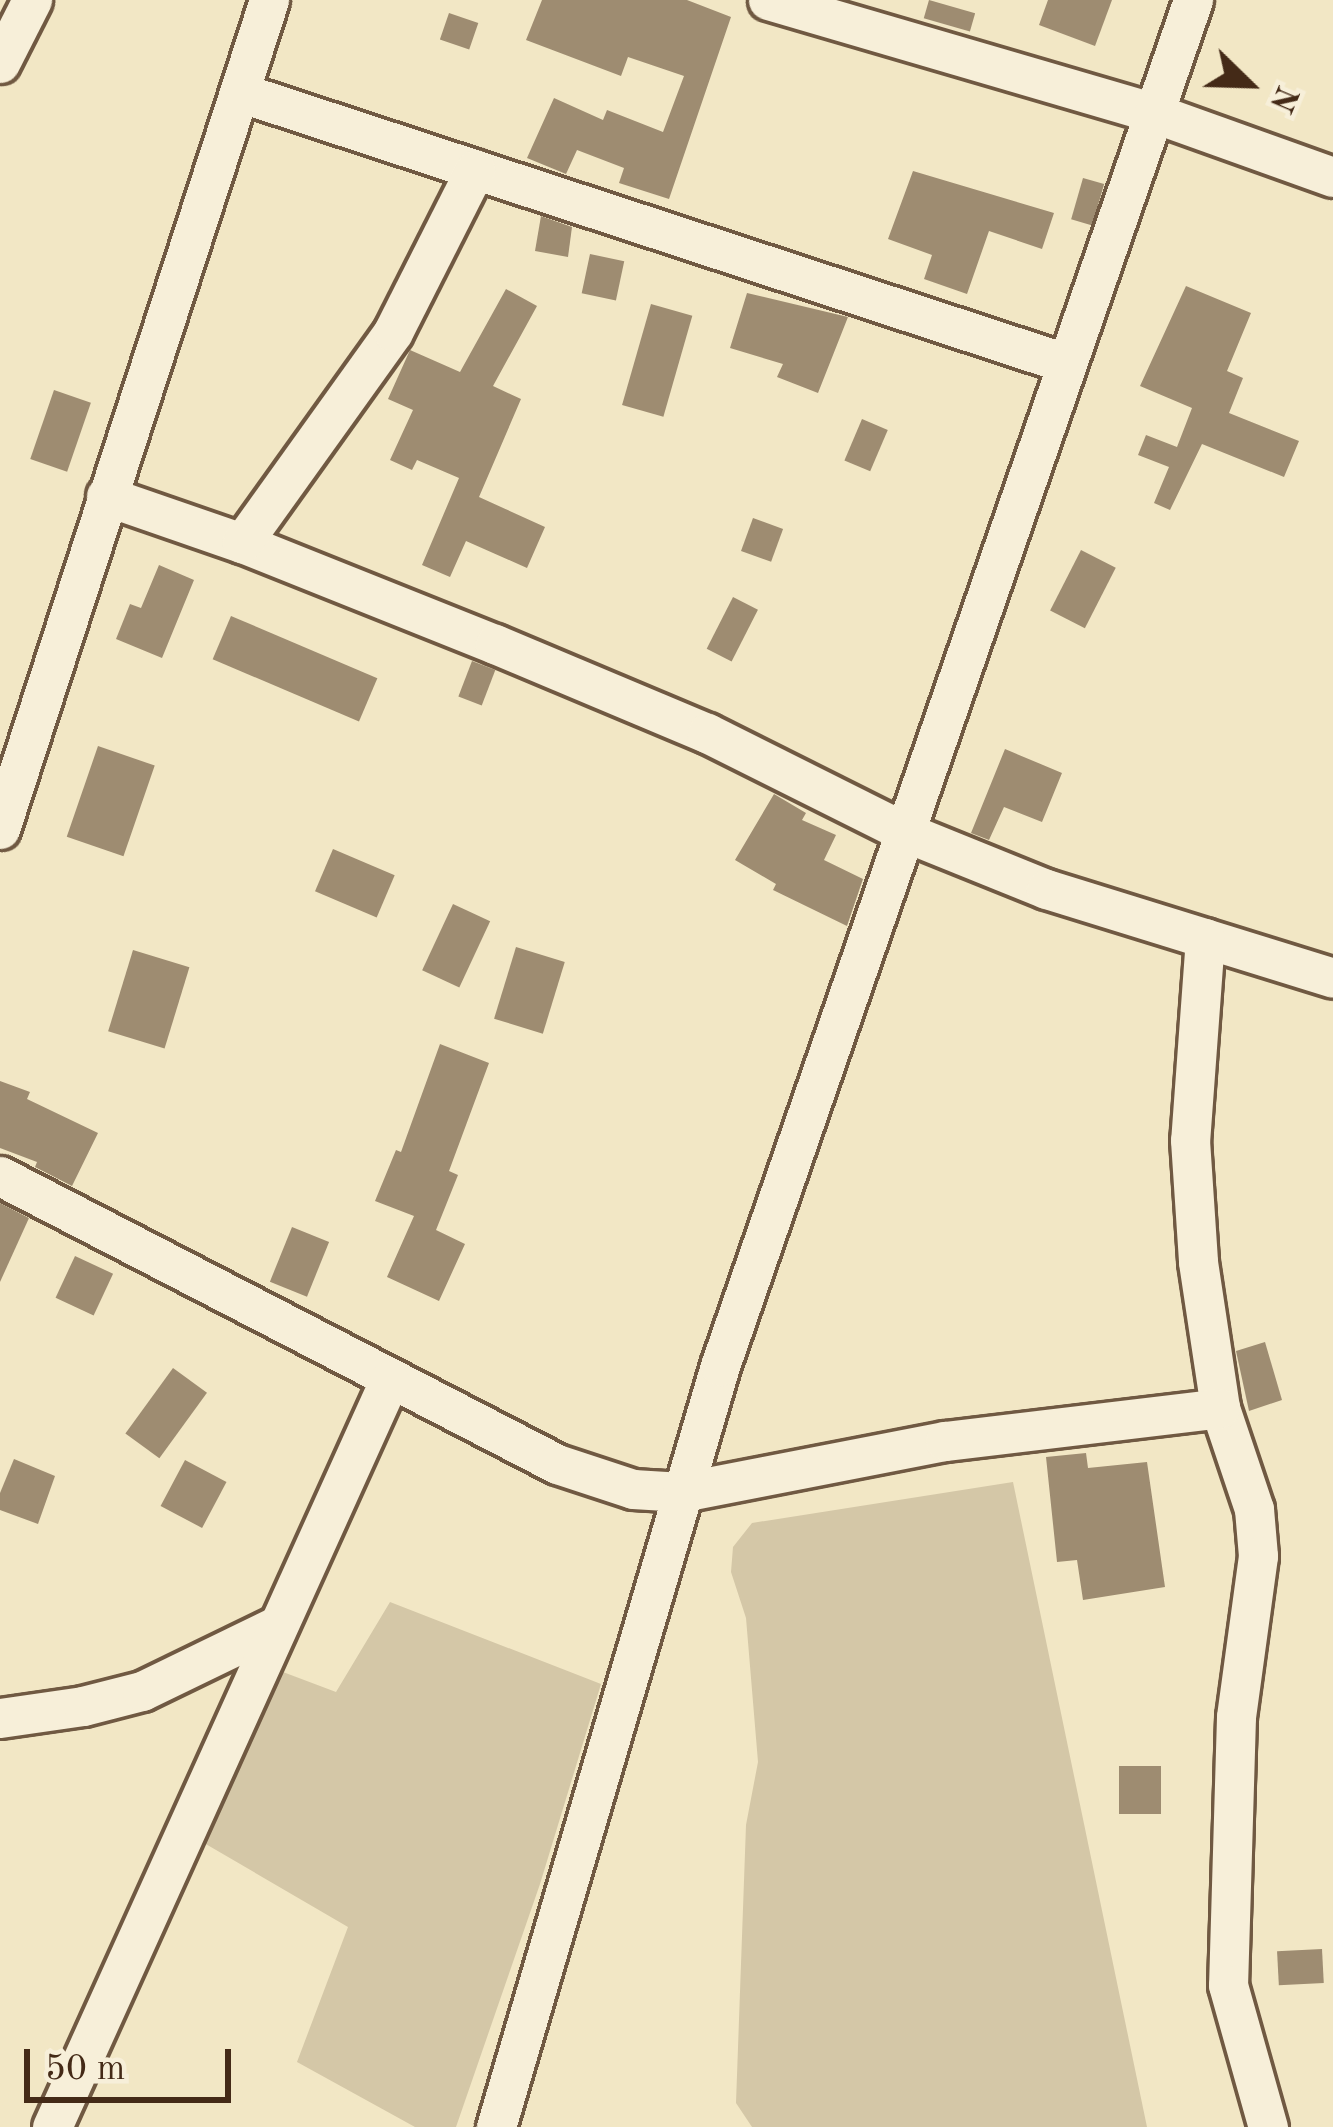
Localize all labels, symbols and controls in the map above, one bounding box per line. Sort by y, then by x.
north arrow [1189,24,1309,144]
text: N [1262,80,1303,116]
scale bar [30,2025,237,2099]
text: 50 m [45,2052,125,2088]

